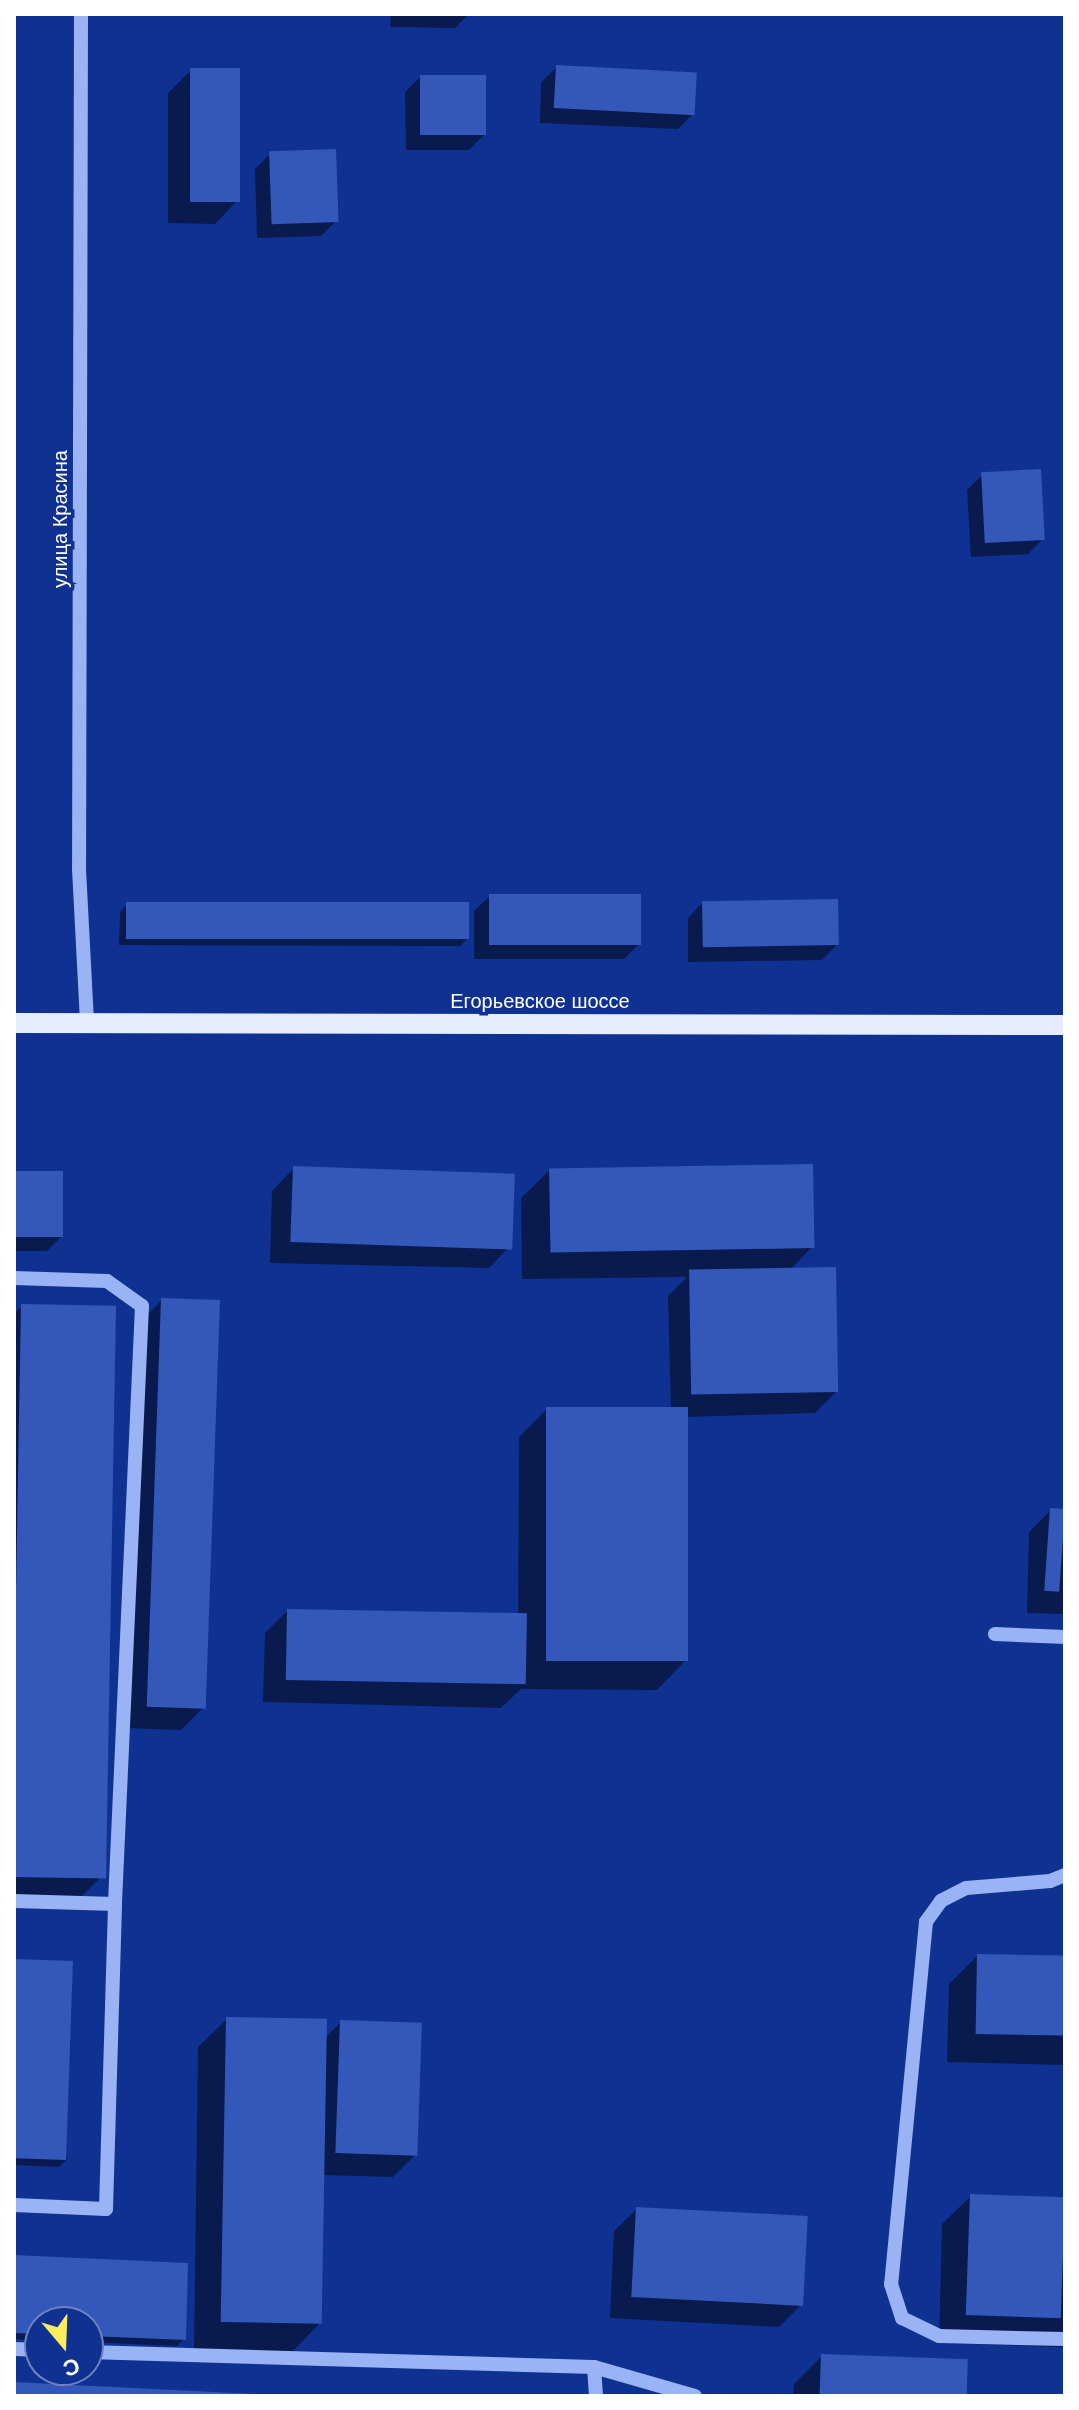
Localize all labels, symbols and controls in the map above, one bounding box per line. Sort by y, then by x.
street label: улица Красина [48,450,72,588]
street label: Егорьевское шоссе [450,989,630,1013]
north arrow [24,2306,104,2386]
text: С [60,2353,83,2382]

